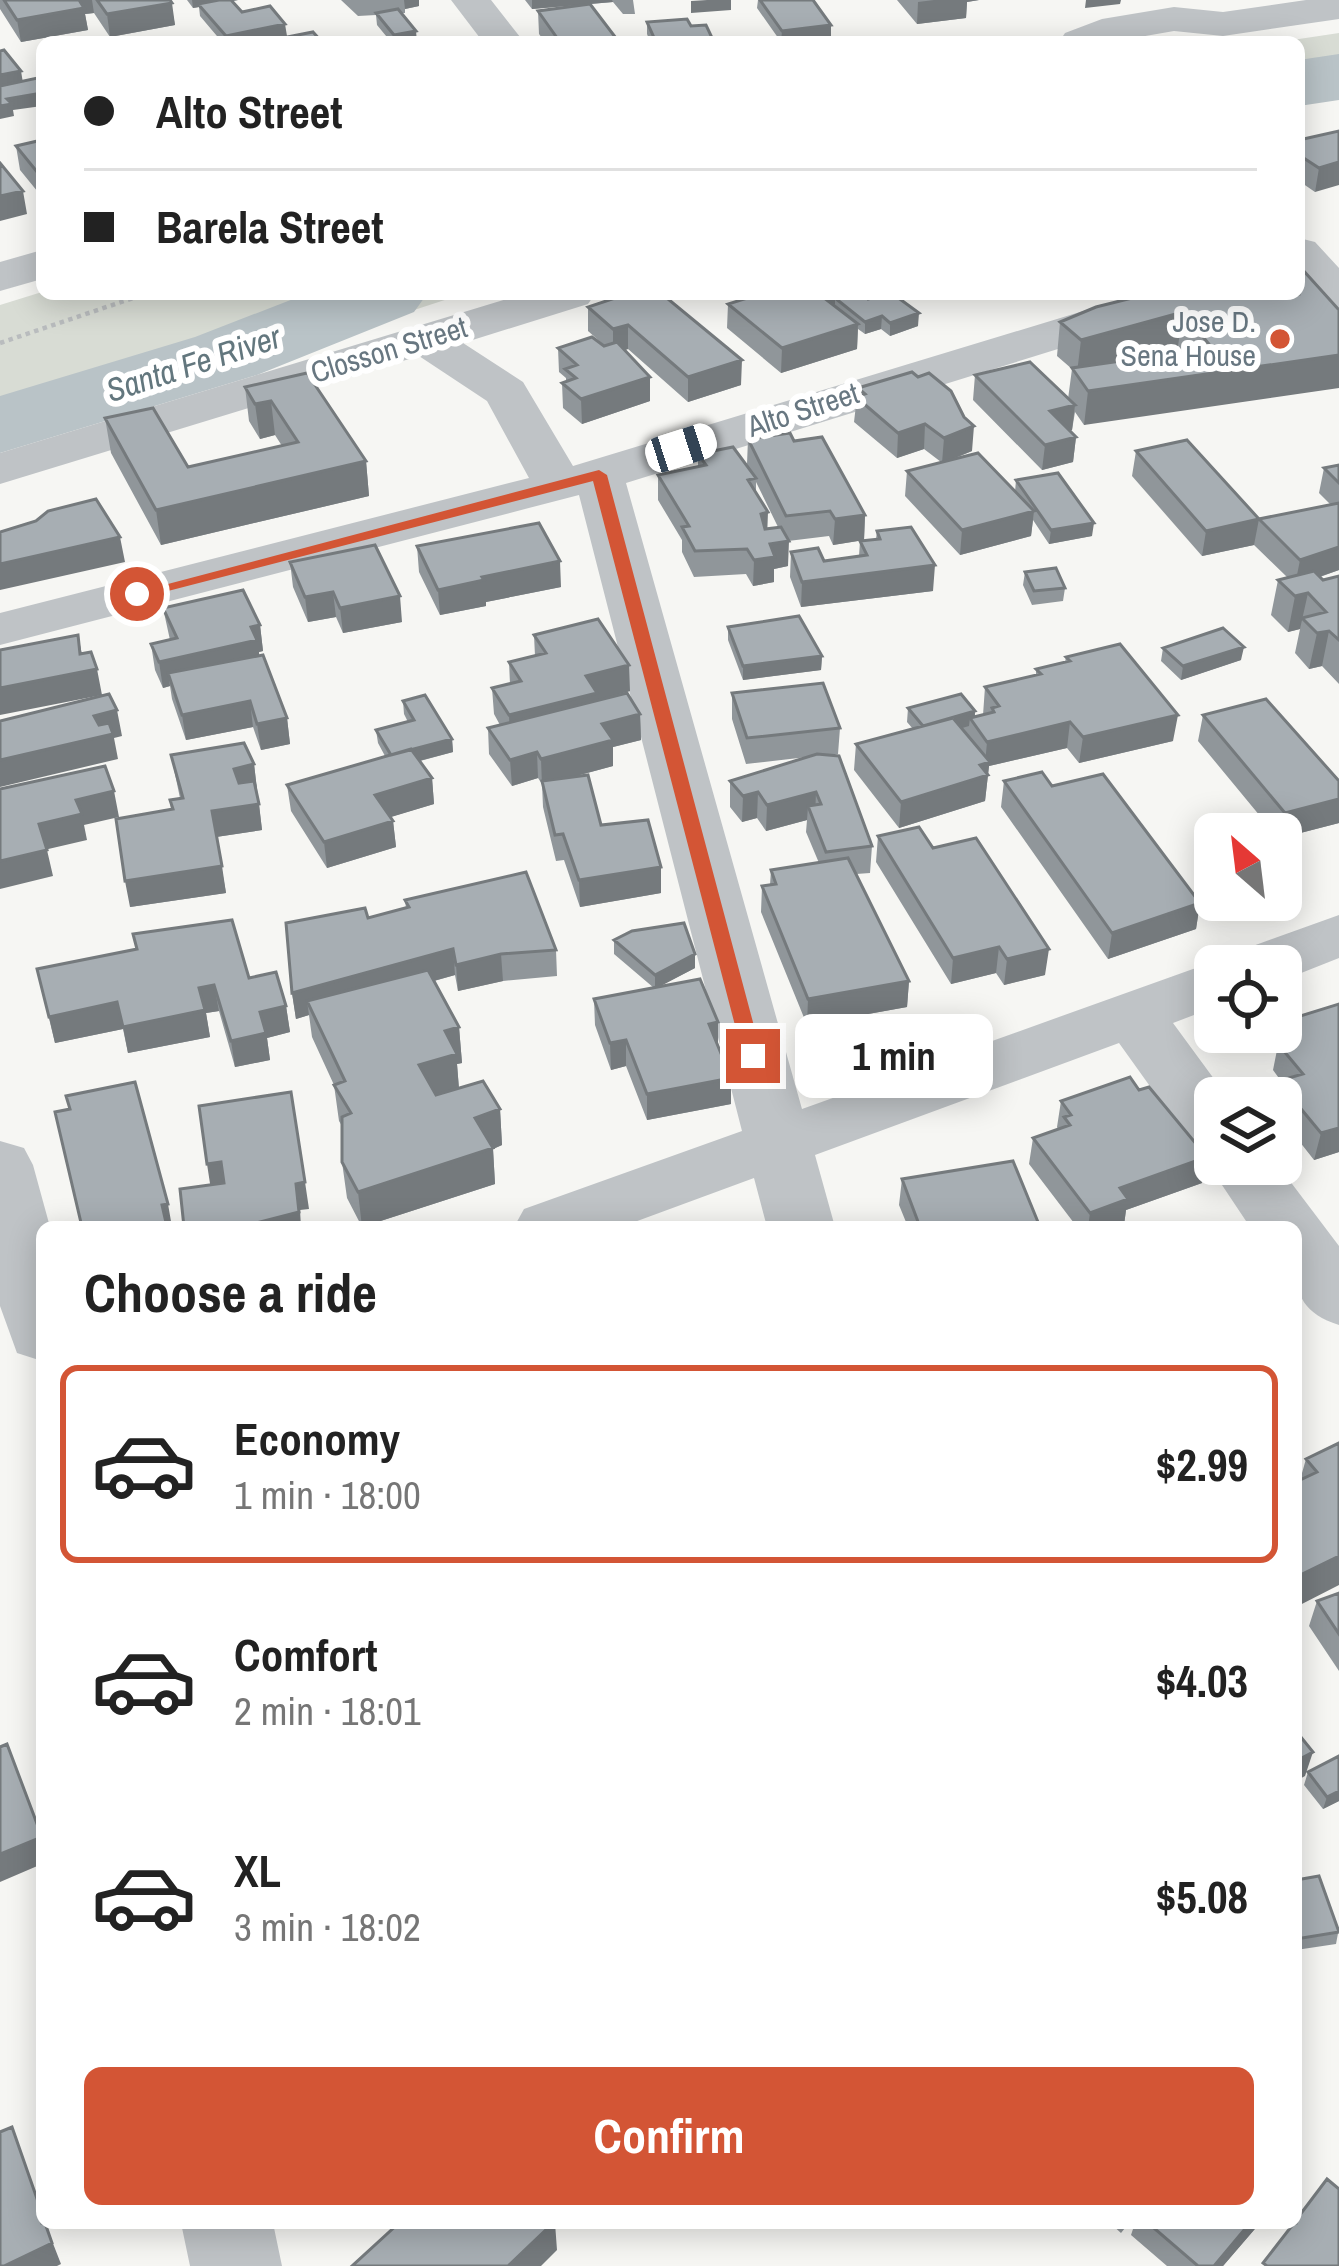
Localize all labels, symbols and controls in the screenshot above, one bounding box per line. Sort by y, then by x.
text: Alto Street [156,81,343,142]
text: Barela Street [156,196,384,257]
place label: Jose D. Sena House [1121,301,1256,375]
street label: Closson Street [306,306,472,392]
water label: Santa Fe River [100,314,287,412]
marker: Jose D. Sena House [1267,326,1293,352]
street label: Alto Street [741,372,864,446]
car [641,420,721,476]
route start [110,567,164,621]
north arrow [1194,813,1302,921]
map controls [1194,813,1302,1185]
button: locate [1194,945,1302,1053]
callout: 1 min [795,1014,993,1098]
route end [726,1029,780,1083]
text: 1 min [852,1030,936,1082]
button: layers [1194,1077,1302,1185]
text: Choose a ride [84,1256,377,1329]
text: Economy [234,1408,400,1469]
icon: car [90,1410,198,1518]
text: $2.99 [1156,1434,1248,1495]
text: 1 min · 18:00 [234,1469,421,1521]
text: Comfort [234,1624,377,1685]
icon: car [90,1626,198,1734]
text: $4.03 [1156,1650,1248,1711]
text: 2 min · 18:01 [234,1685,421,1737]
text: XL [234,1840,281,1901]
icon: car [90,1842,198,1950]
text: $5.08 [1156,1866,1248,1927]
text: 3 min · 18:02 [234,1901,421,1953]
button: Confirm [84,2067,1254,2205]

